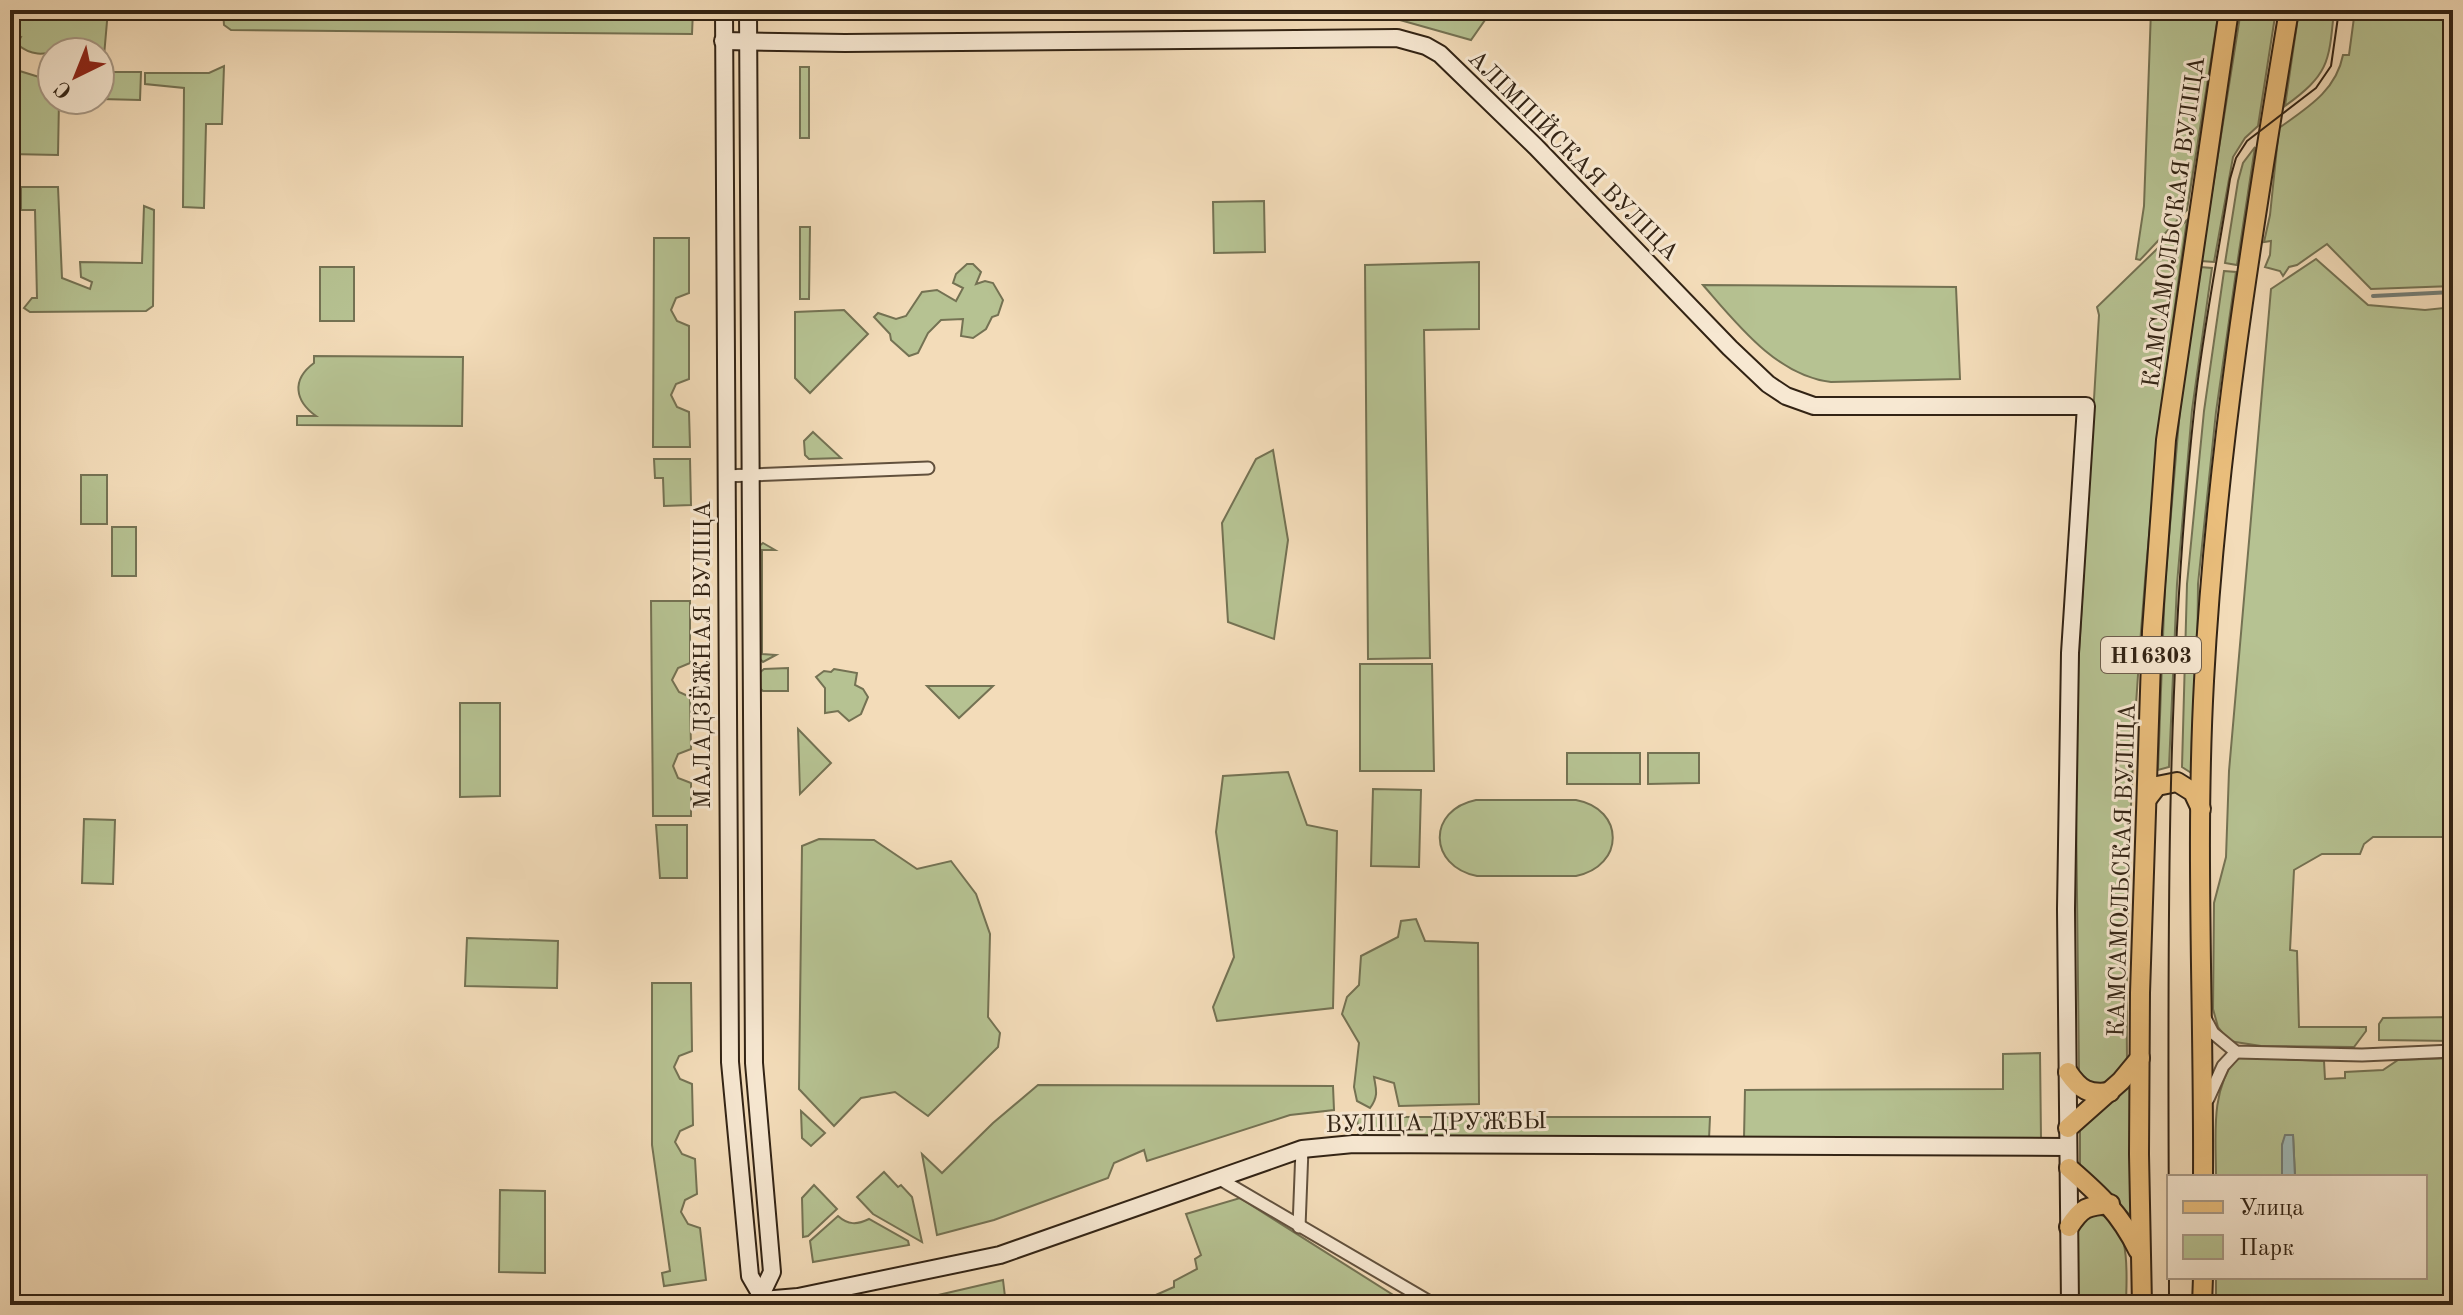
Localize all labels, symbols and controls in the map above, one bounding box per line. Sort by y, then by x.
north arrow [36,36,116,116]
street label: АЛІМПІЙСКАЯ ВУЛІЦА [1463,43,1686,266]
street label: КАМСАМОЛЬСКАЯ ВУЛІЦА [2140,55,2210,389]
text: С [51,76,77,102]
street label: МАЛАДЗЁЖНАЯ ВУЛІЦА [689,501,716,809]
road number: Н16303 [2101,637,2201,673]
street label: КАМСАМОЛЬСКАЯ ВУЛІЦА [2105,703,2141,1038]
street label: ВУЛІЦА ДРУЖБЫ [1325,1110,1547,1138]
legend [2167,1175,2427,1279]
text: Улица [2239,1197,2304,1221]
text: Парк [2239,1237,2294,1261]

